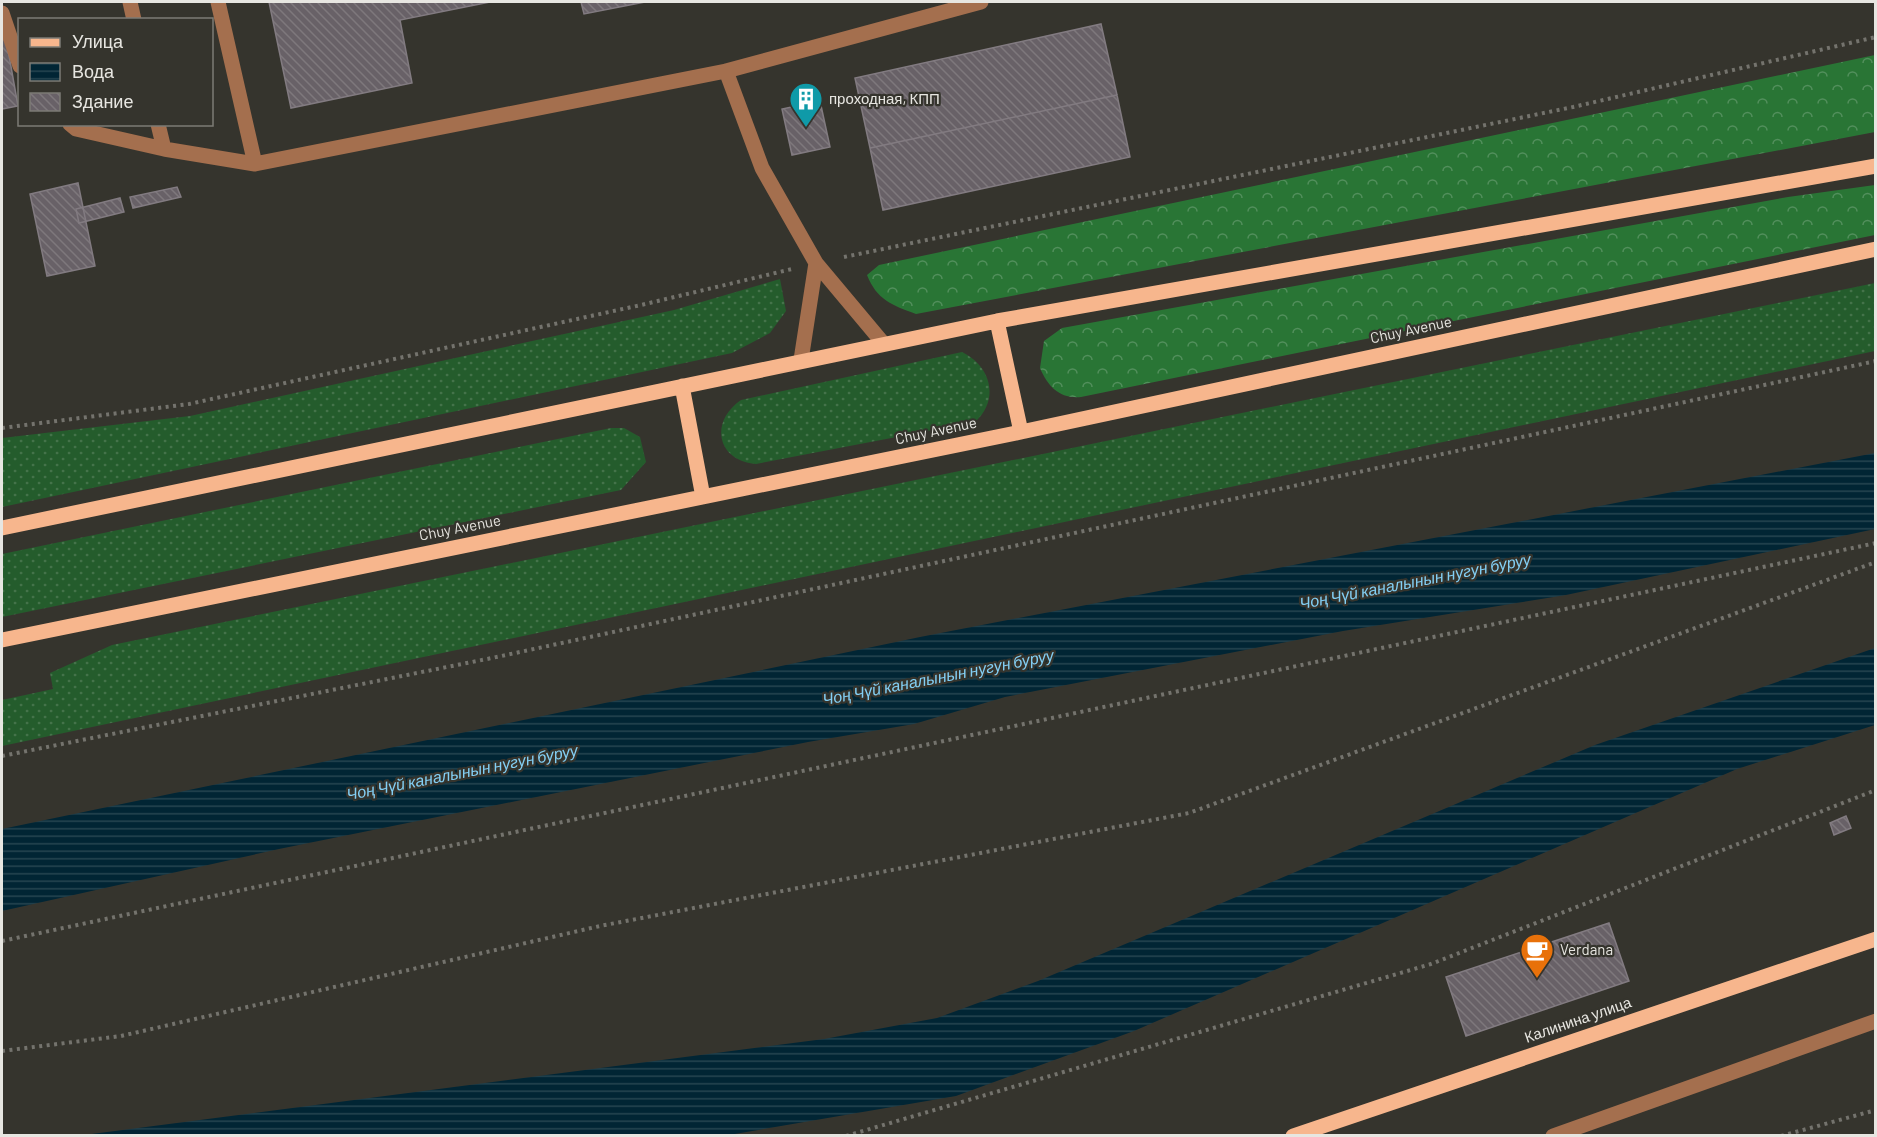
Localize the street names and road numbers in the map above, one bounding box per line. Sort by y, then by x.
street label: Chuy Avenue [1368,312,1453,346]
street label: Chuy Avenue [893,413,978,447]
street label: Chuy Avenue [417,510,502,544]
street label: Калинина улица [1522,992,1634,1046]

